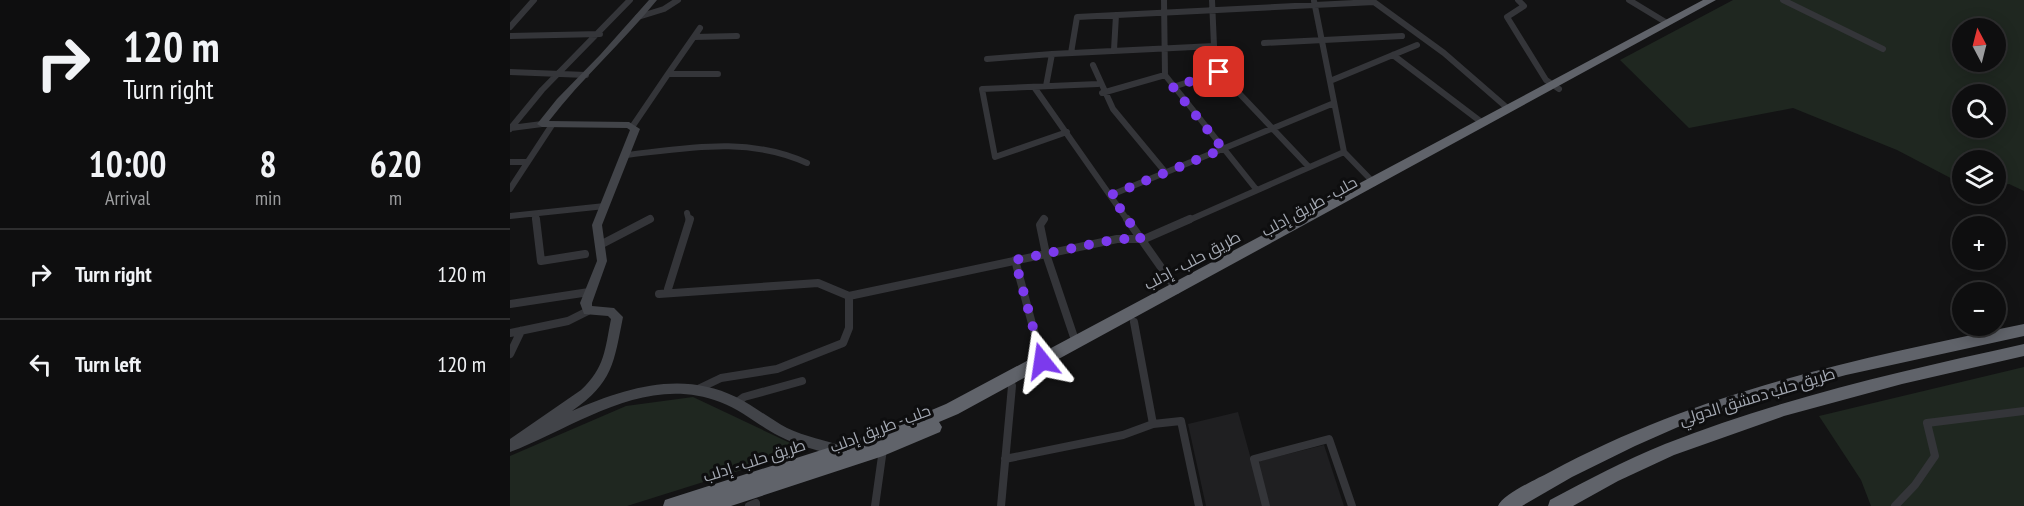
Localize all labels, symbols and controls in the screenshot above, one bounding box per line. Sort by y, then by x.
north arrow [1952,18,2006,72]
map controls [1952,18,2006,336]
text: 120 m [123,19,220,74]
icon: right [24,24,102,102]
pin [1193,46,1244,97]
icon: arrive [1202,55,1235,88]
text: Turn right [123,72,214,106]
button: search [1952,84,2006,138]
text: 10:00 [89,140,166,187]
text: 8 [259,140,277,187]
text: 620 [370,140,421,187]
button: layers [1952,150,2006,204]
street label: حلب - طريق إدلب [1258,171,1361,241]
text: Arrival [105,185,150,211]
text: min [255,185,281,211]
text: m [389,185,402,211]
button: + [1952,216,2006,270]
street label: طريق حلب - إدلب [1140,226,1244,295]
icon: right [24,258,57,291]
text: Turn right [75,260,152,288]
text: 120 m [437,260,486,288]
button: − [1952,282,2006,336]
position arrow [1010,329,1074,393]
icon: left [24,348,57,381]
text: Turn left [75,350,141,378]
text: 120 m [437,350,486,378]
street label: طريق حلب دمشق الدولي [1677,363,1839,433]
street label: حلب - طريق إدلب [827,400,934,457]
street label: طريق حلب - إدلب [700,434,808,487]

